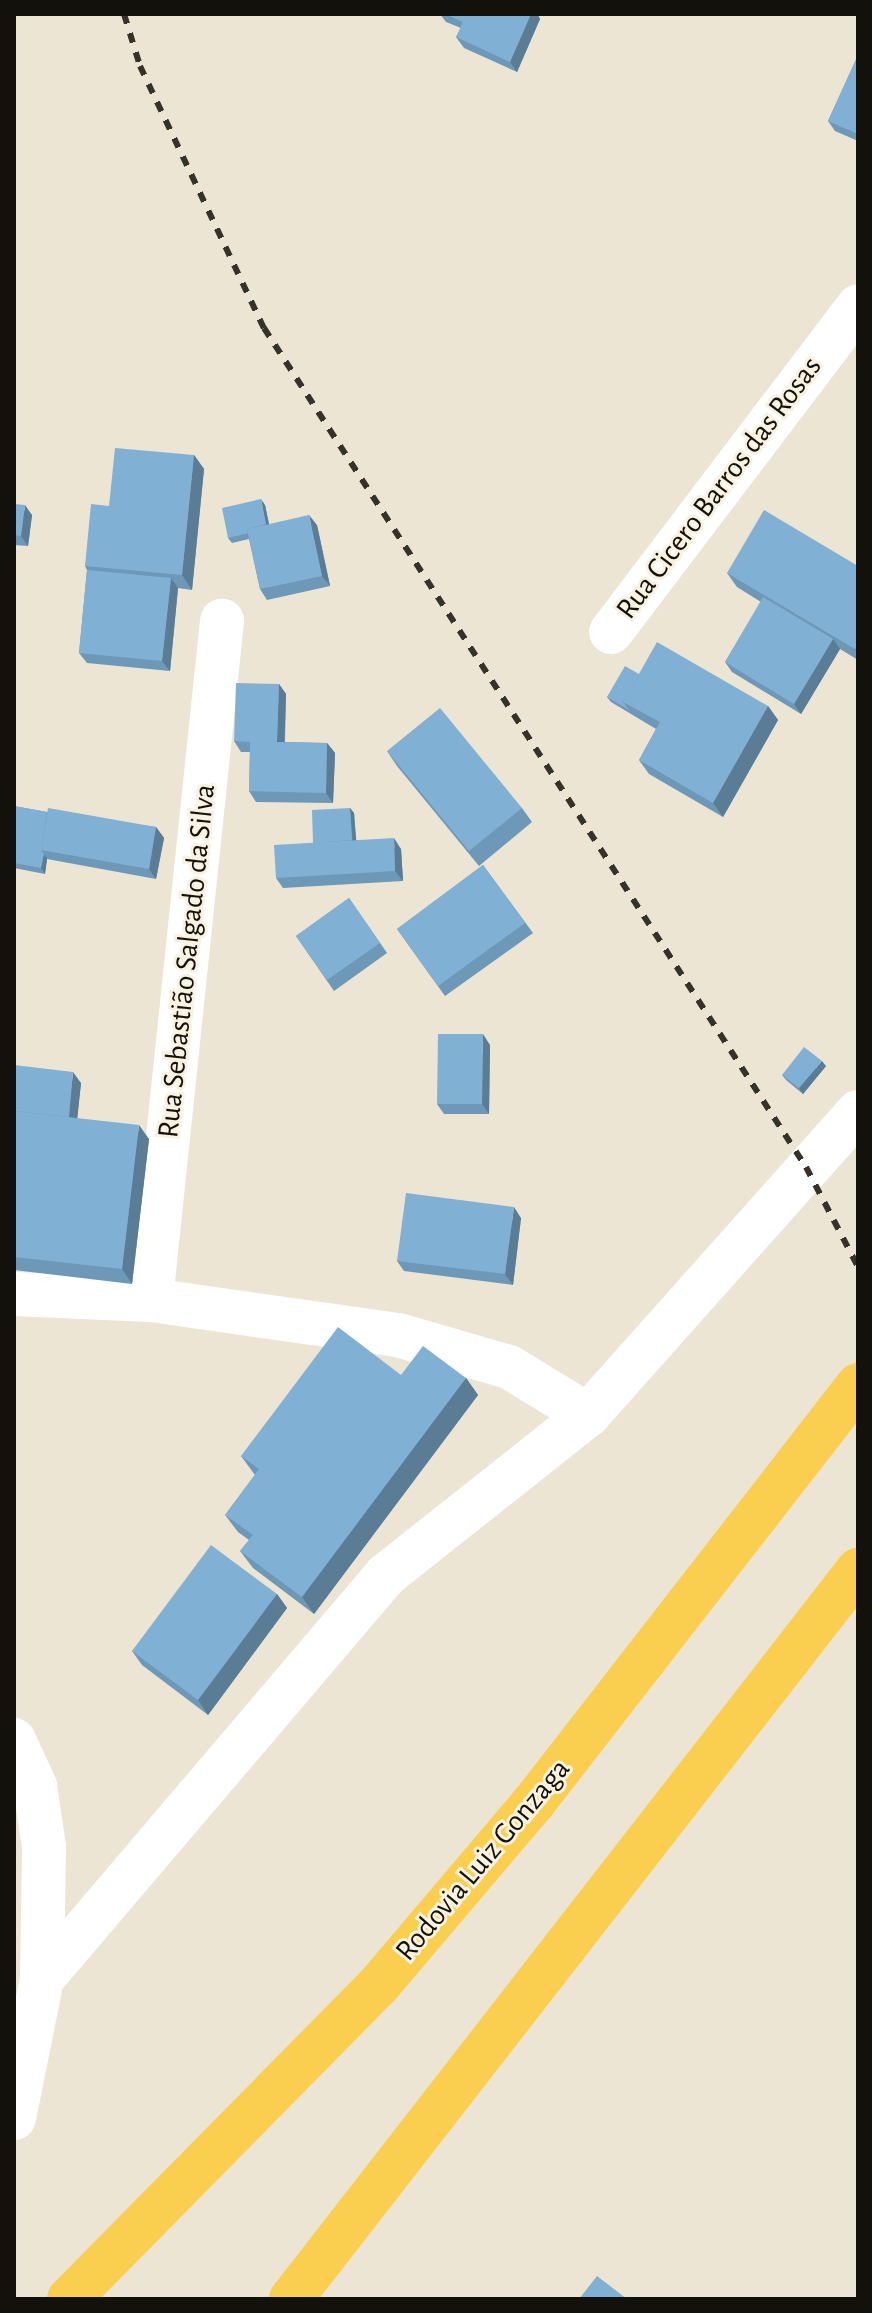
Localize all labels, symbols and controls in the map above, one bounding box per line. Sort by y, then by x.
street label: Rua Cicero Barros das Rosas [609,350,829,626]
street label: Rua Sebastião Salgado da Silva [151,782,223,1140]
street label: Rodovia Luiz Gonzaga [388,1752,578,1968]

